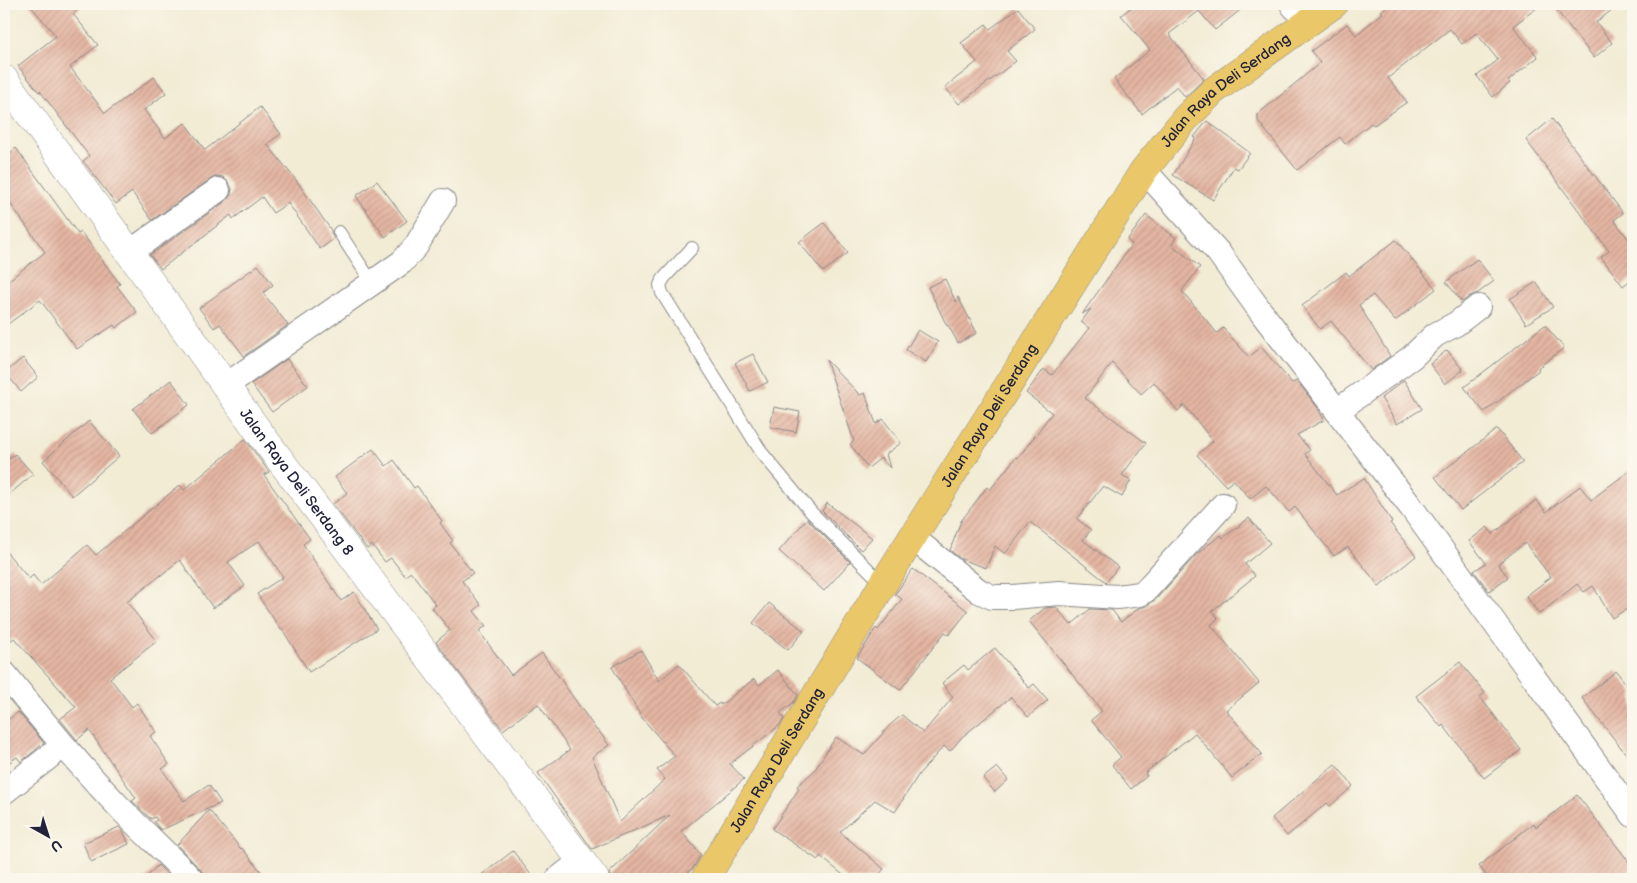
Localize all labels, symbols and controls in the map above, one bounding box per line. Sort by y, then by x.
street label: Jalan Raya Deli Serdang [1157,29,1294,151]
street label: Jalan Raya Deli Serdang [937,340,1042,491]
street label: Jalan Raya Deli Serdang 8 [236,405,358,559]
street label: Jalan Raya Deli Serdang [726,684,828,836]
north arrow [22,810,72,860]
text: U [47,836,65,855]

